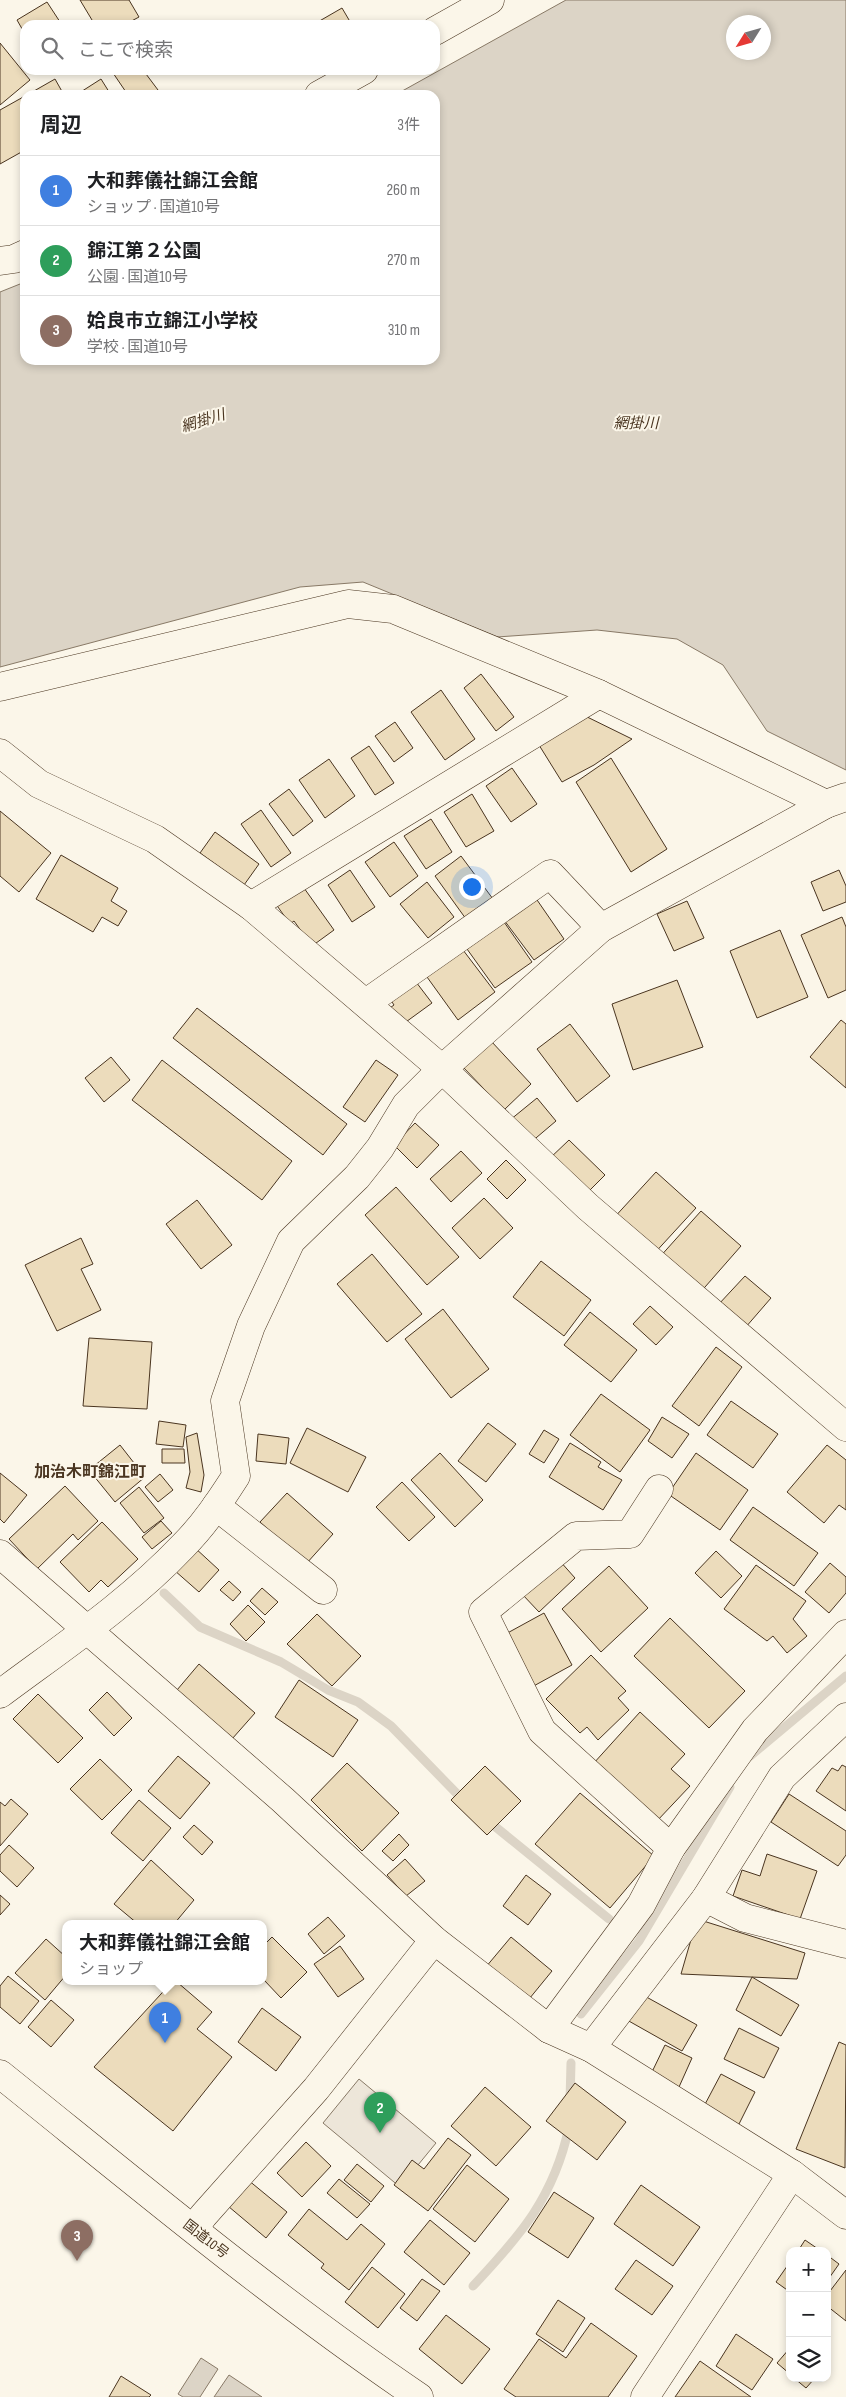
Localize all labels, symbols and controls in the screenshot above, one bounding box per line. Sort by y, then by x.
north arrow [726,15,771,60]
search box [20,20,440,75]
icon: search [38,34,66,62]
text: ここで検索 [78,39,173,62]
text: 周辺 [40,113,82,138]
text: 3件 [397,116,420,135]
text: 大和葬儀社錦江会館 [87,170,258,193]
text: 1 [53,181,59,200]
text: 260 m [386,181,420,200]
text: ショップ · 国道10号 [87,198,220,217]
text: 錦江第２公園 [87,240,201,263]
text: 2 [52,251,60,270]
text: 270 m [387,251,420,270]
text: 公園 · 国道10号 [87,268,188,287]
text: 姶良市立錦江小学校 [87,310,258,333]
text: 3 [52,321,60,340]
text: 310 m [388,321,420,340]
text: 学校 · 国道10号 [87,338,188,357]
water label: 網掛川 [179,405,229,437]
water label: 網掛川 [613,414,660,433]
your location [459,874,485,900]
district label: 加治木町錦江町 [34,1463,146,1482]
popup [62,1920,267,1985]
text: 大和葬儀社錦江会館 [79,1932,250,1955]
text: ショップ [79,1960,143,1979]
pin: 1 [149,2002,181,2043]
pin: 2 [364,2092,396,2133]
street label: 国道10号 [180,2216,232,2262]
pin: 3 [61,2220,93,2261]
map controls [786,2247,831,2382]
button: + [786,2247,831,2292]
button: − [786,2292,831,2337]
button: layers [786,2337,831,2382]

